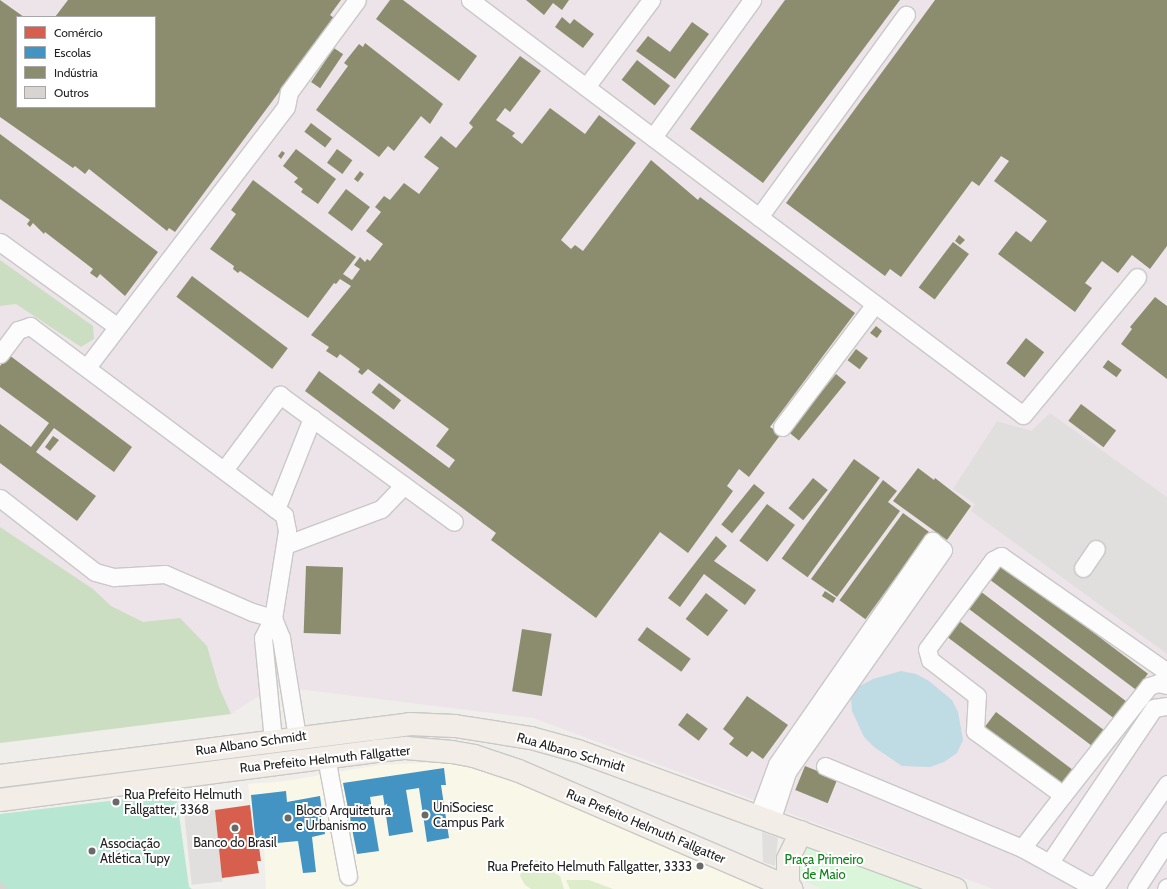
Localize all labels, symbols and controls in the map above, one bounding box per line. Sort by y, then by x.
legend [16,16,156,108]
text: Comércio [54,25,103,40]
text: Escolas [54,45,91,60]
text: Indústria [54,65,98,80]
text: Outros [54,85,89,100]
street label: Rua Albano Schmidt [195,728,307,758]
street label: Rua Albano Schmidt [515,729,627,775]
street label: Rua Prefeito Helmuth Fallgatter [239,742,411,776]
street label: Rua Prefeito Helmuth Fallgatter [564,785,728,867]
place label: Rua Prefeito Helmuth Fallgatter, 3368 [124,787,242,818]
marker: Rua Prefeito Helmuth Fallgatter, 3368 [111,797,121,807]
place label: UniSociesc Campus Park [433,800,504,831]
place label: Bloco Arquitetura e Urbanismo [296,803,391,834]
marker: UniSociesc Campus Park [420,810,430,820]
marker: Bloco Arquitetura e Urbanismo [283,813,293,823]
marker: Banco do Brasil [230,823,240,833]
place label: Banco do Brasil [193,834,277,850]
place label: Associação Atlética Tupy [100,836,170,867]
marker: Associação Atlética Tupy [87,846,97,856]
park label: Praça Primeiro de Maio [785,852,863,883]
place label: Rua Prefeito Helmuth Fallgatter, 3333 [487,858,692,874]
marker: Rua Prefeito Helmuth Fallgatter, 3333 [695,861,705,871]

